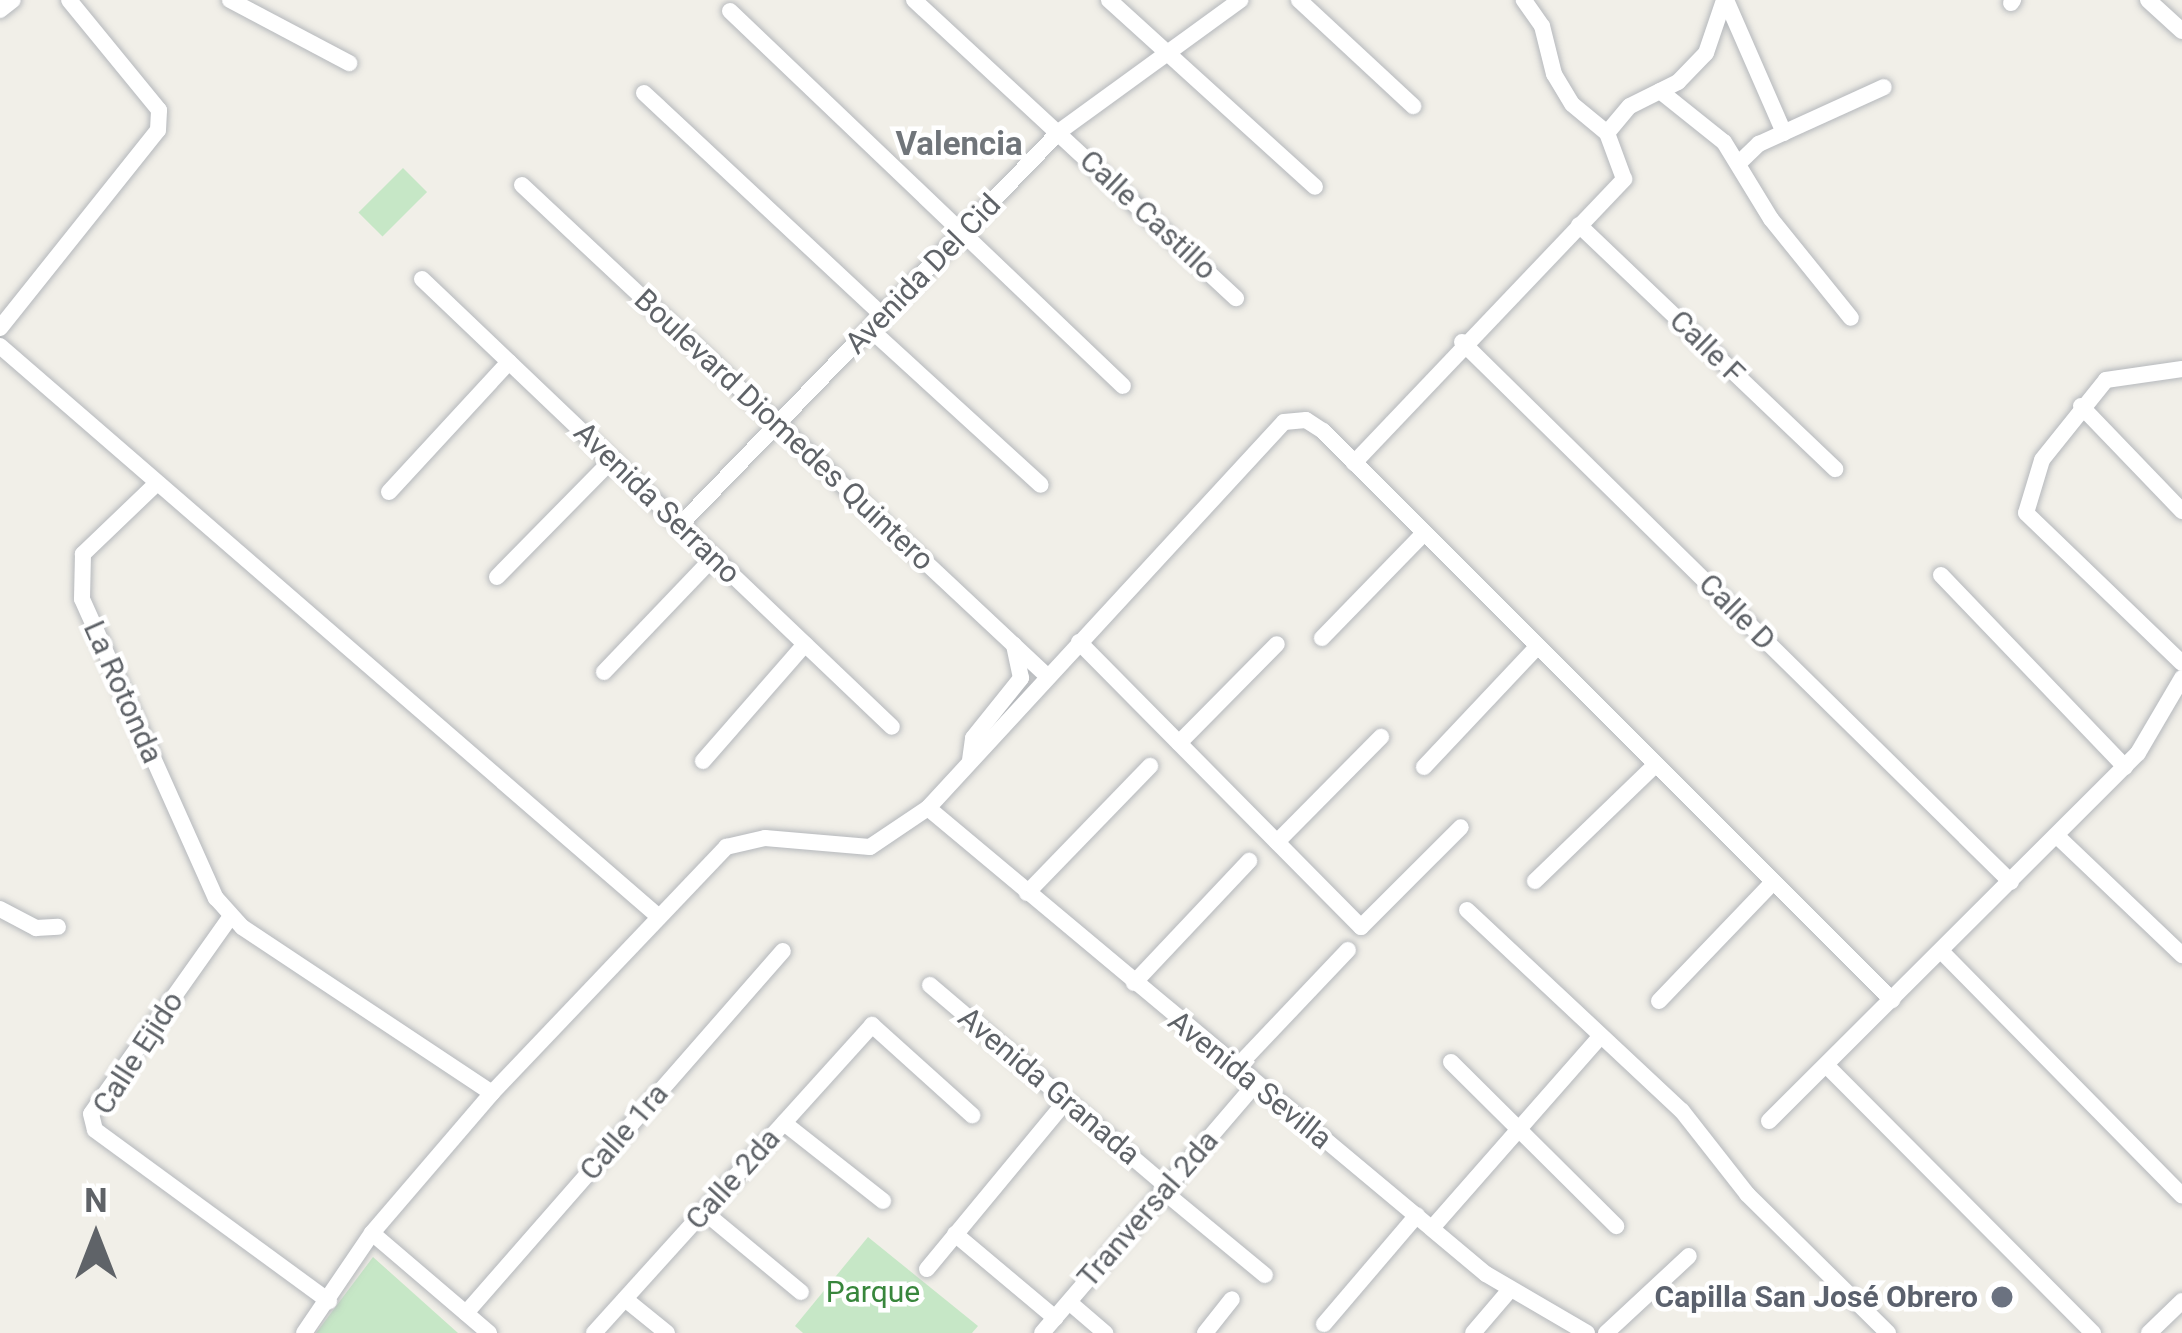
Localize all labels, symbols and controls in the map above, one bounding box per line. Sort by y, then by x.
district label: Valencia [895,124,1023,164]
street label: Calle Castillo [1072,143,1224,287]
street label: Avenida Del Cid [838,187,1008,361]
street label: Boulevard Diomedes Quintero [627,282,941,578]
street label: Calle F [1662,303,1752,391]
street label: Avenida Serrano [566,415,748,591]
street label: Calle D [1691,566,1783,658]
street label: La Rotonda [76,615,170,769]
street label: Calle Ejido [85,985,191,1121]
street label: Avenida Granada [951,1000,1147,1172]
street label: Avenida Sevilla [1161,1003,1339,1157]
street label: Calle 1ra [572,1076,676,1188]
street label: Calle 2da [678,1121,788,1237]
street label: Tranversal 2da [1070,1123,1226,1295]
north arrow [36,1177,156,1297]
text: N [84,1181,108,1220]
park label: Parque [826,1274,920,1310]
place label: Capilla San José Obrero [1655,1279,1978,1315]
marker: Capilla San José Obrero [1989,1284,2015,1310]

